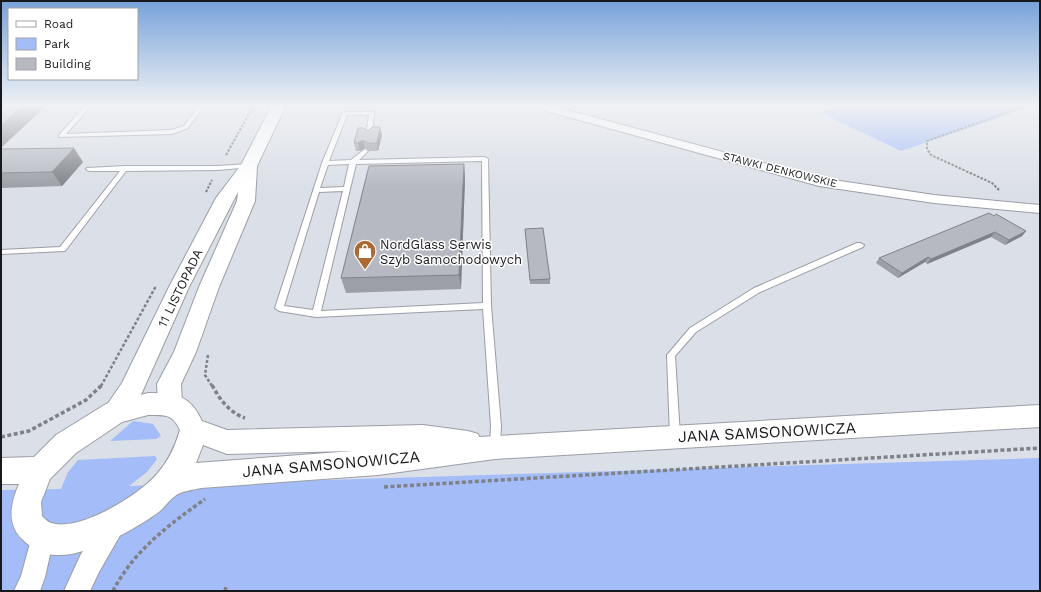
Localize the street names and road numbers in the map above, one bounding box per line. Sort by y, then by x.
street label: STAWKI DENKOWSKIE [722,150,838,190]
street label: 11 LISTOPADA [155,246,206,329]
street label: JANA SAMSONOWICZA [677,418,857,446]
street label: JANA SAMSONOWICZA [241,447,421,481]

